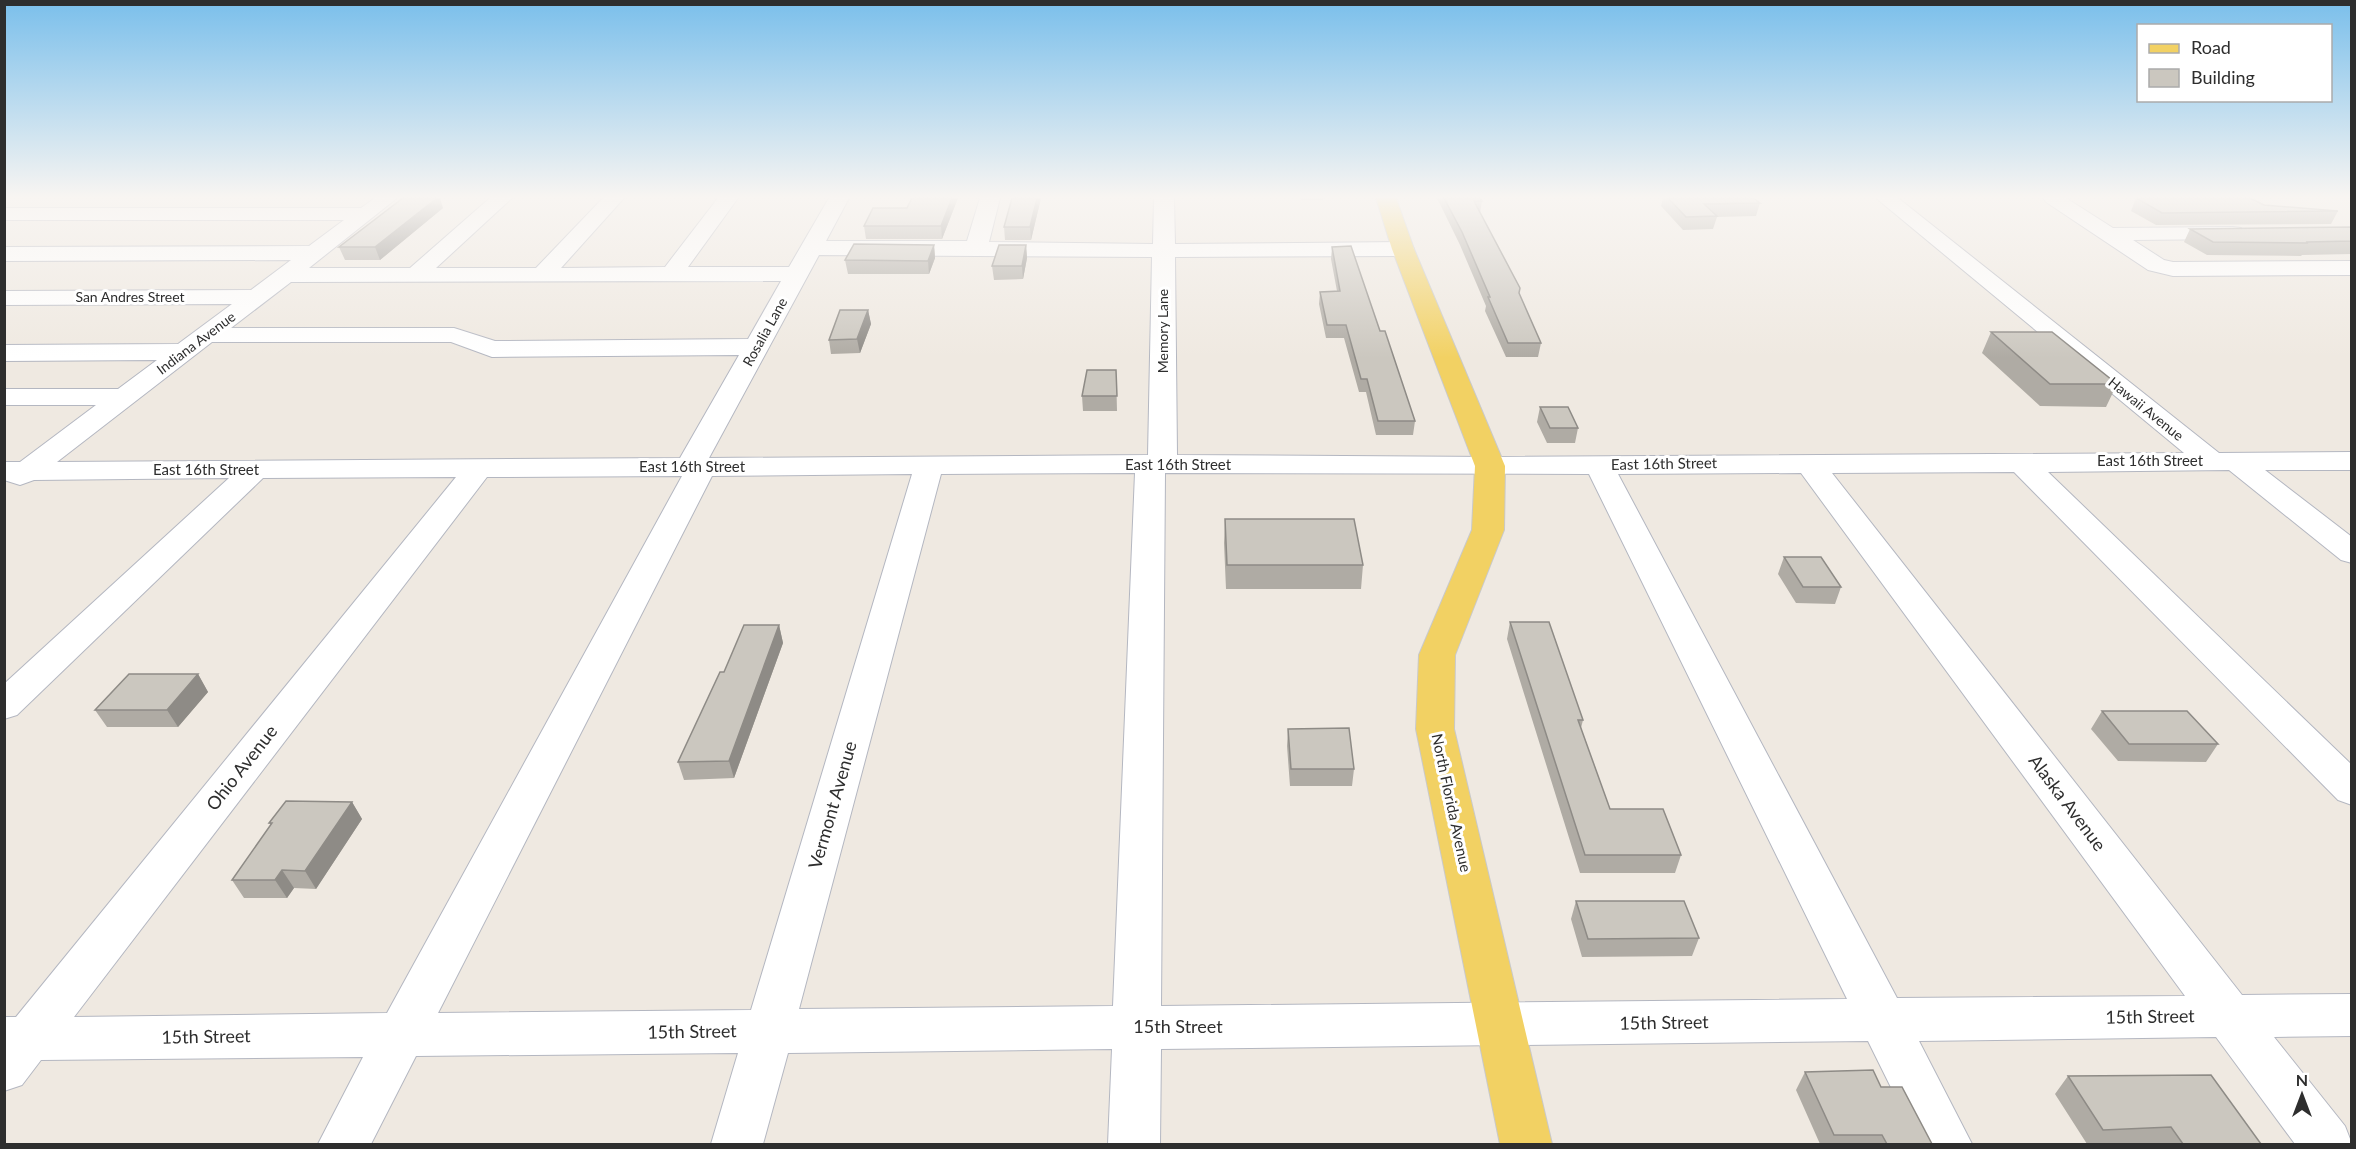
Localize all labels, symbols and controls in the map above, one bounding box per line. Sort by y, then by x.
legend [2137,24,2332,102]
text: Road [2191,36,2231,58]
text: Building [2191,66,2255,88]
street label: San Andres Street [75,288,185,305]
street label: Memory Lane [1154,289,1171,373]
street label: Rosalia Lane [739,294,790,369]
street label: Indiana Avenue [153,308,238,378]
street label: Hawaii Avenue [2105,373,2187,444]
street label: East 16th Street [2097,451,2204,469]
street label: East 16th Street [1611,453,1718,473]
street label: East 16th Street [1125,455,1232,473]
street label: East 16th Street [639,457,746,475]
street label: East 16th Street [153,460,260,478]
street label: Ohio Avenue [201,720,281,815]
street label: North Florida Avenue [1429,732,1475,874]
street label: Vermont Avenue [803,738,861,871]
street label: Alaska Avenue [2024,750,2111,855]
street label: 15th Street [2105,1004,2195,1028]
street label: 15th Street [1619,1010,1709,1034]
street label: 15th Street [1133,1015,1223,1037]
street label: 15th Street [647,1019,737,1043]
street label: 15th Street [161,1024,251,1048]
north arrow [2272,1065,2332,1125]
text: N [2296,1070,2308,1089]

